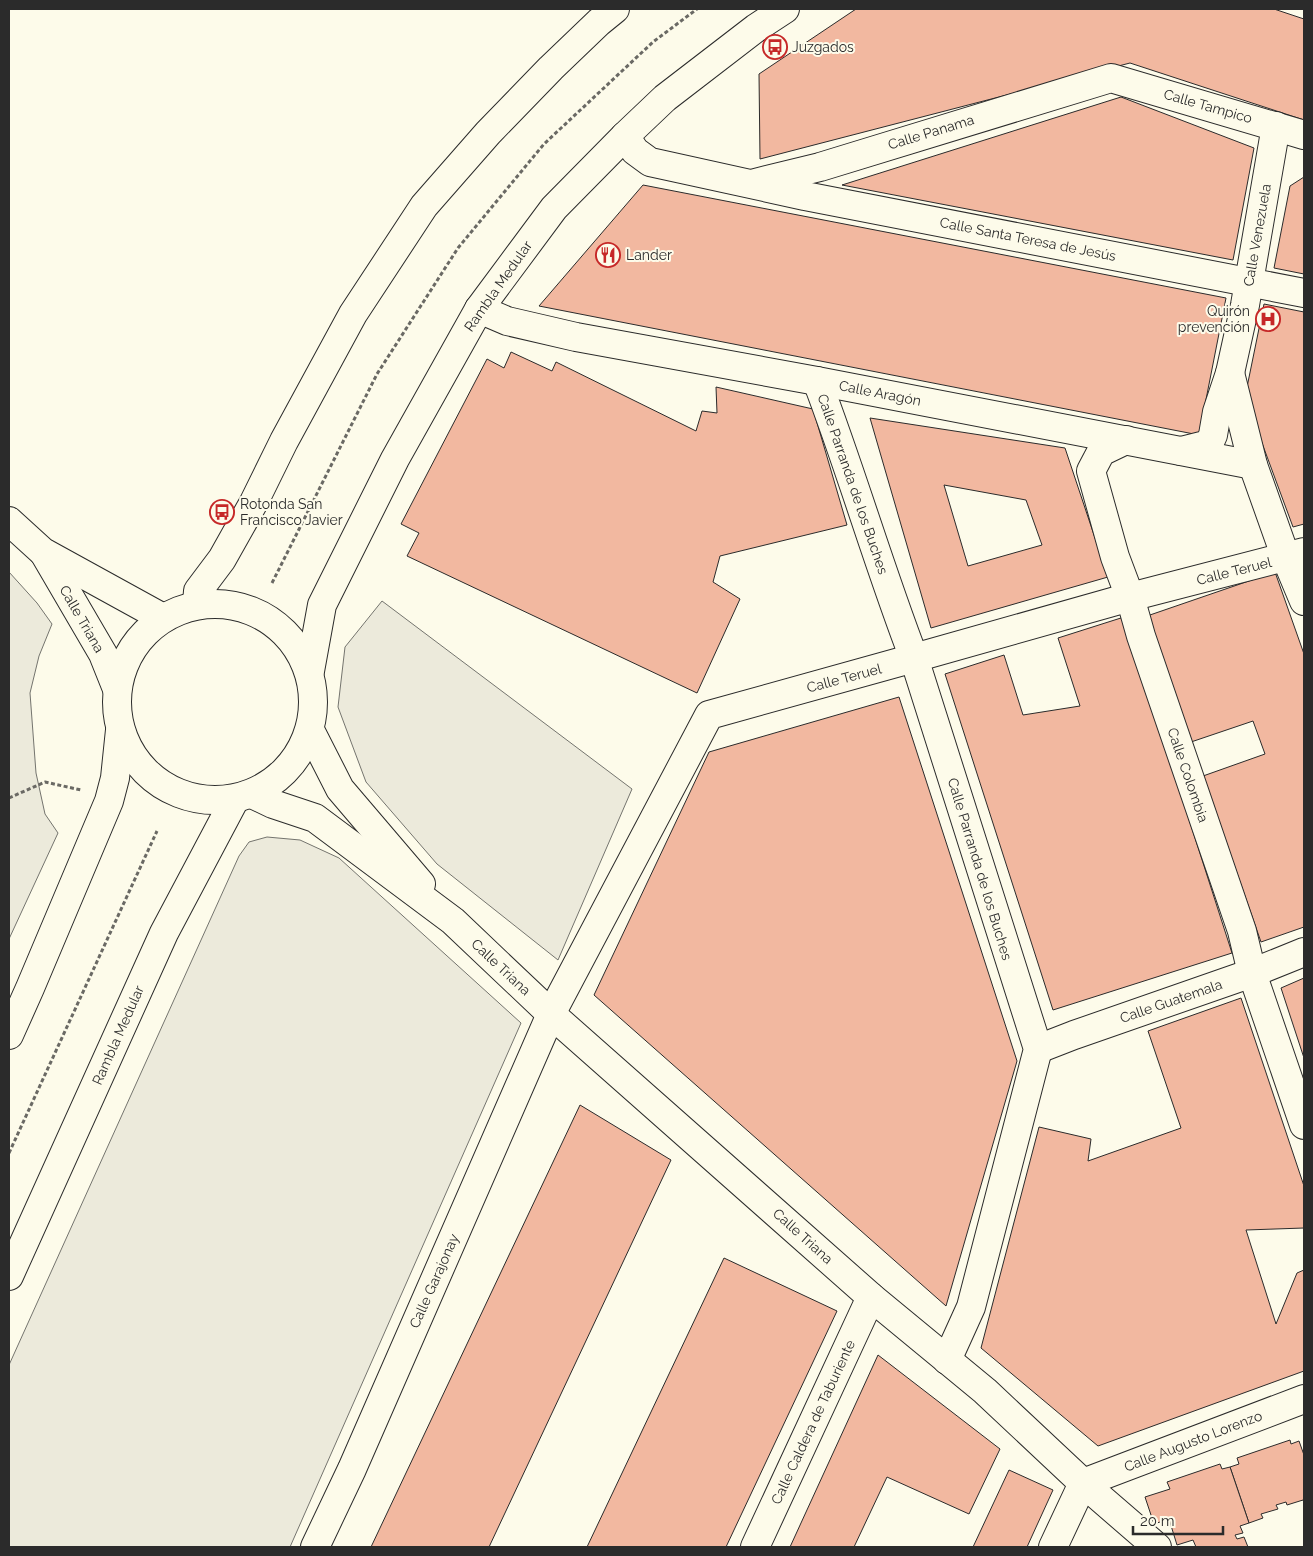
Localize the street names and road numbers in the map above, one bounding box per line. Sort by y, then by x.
street label: Calle Tampico [1162,86,1254,126]
street label: Calle Panama [886,111,976,153]
street label: Calle Venezuela [1240,182,1274,288]
street label: Calle Santa Teresa de Jesús [939,214,1118,264]
street label: Rambla Medular [461,238,535,334]
street label: Calle Aragón [838,377,922,409]
street label: Calle Parranda de los Buches [815,392,892,577]
street label: Calle Teruel [1195,554,1273,588]
street label: Calle Triana [56,583,108,655]
street label: Calle Teruel [805,660,883,696]
street label: Calle Colombia [1164,726,1212,824]
street label: Calle Parranda de los Buches [945,776,1015,962]
street label: Calle Triana [468,936,534,998]
street label: Calle Guatemala [1118,976,1224,1026]
street label: Rambla Medular [89,983,147,1087]
street label: Calle Triana [770,1205,836,1267]
street label: Calle Garajonay [406,1231,462,1331]
street label: Calle Caldera de Taburiente [768,1337,858,1507]
street label: Calle Augusto Lorenzo [1122,1407,1264,1475]

